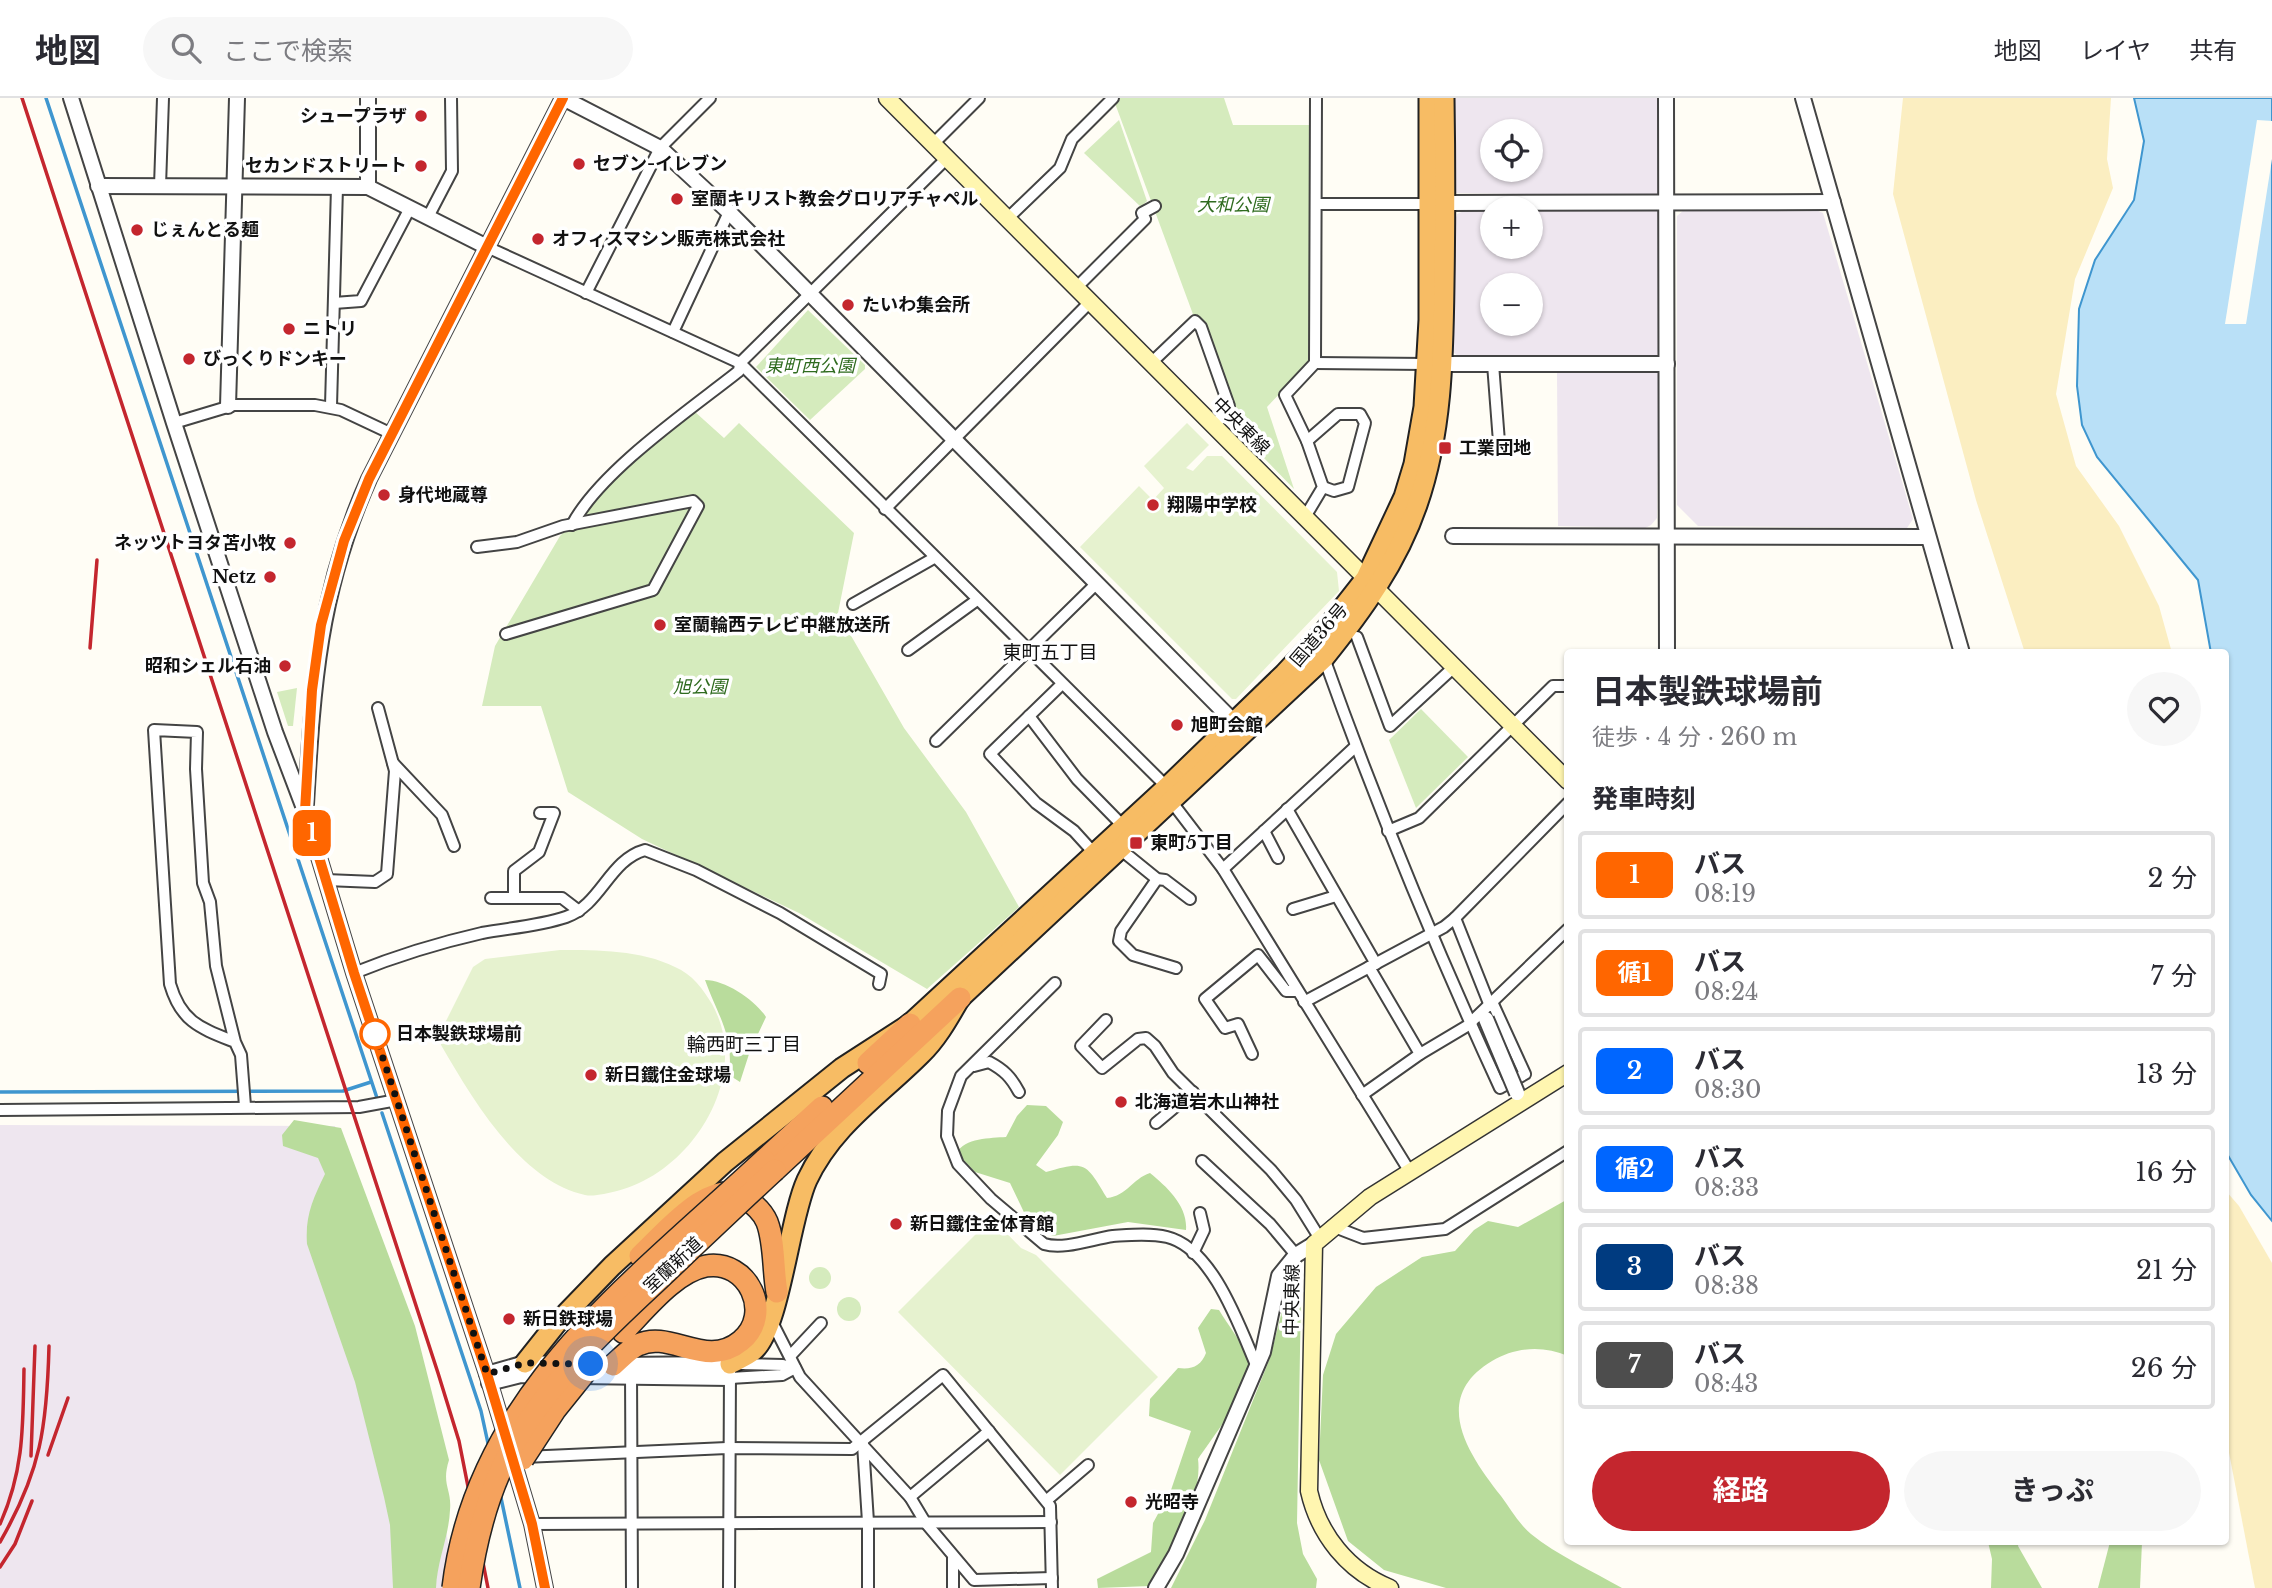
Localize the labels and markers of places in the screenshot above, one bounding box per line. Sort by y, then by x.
place label: シュープラザ [300,105,407,127]
marker: シュープラザ [413,108,429,124]
place label: セブン-イレブン [593,153,727,175]
place label: セカンドストリート [245,155,407,177]
marker: セブン-イレブン [571,156,587,172]
marker: セカンドストリート [413,158,429,174]
place label: 室蘭キリスト教会グロリアチャペル [691,188,978,210]
marker: 室蘭キリスト教会グロリアチャペル [669,191,685,207]
place label: じぇんとる麺 [151,219,259,241]
marker: じぇんとる麺 [129,222,145,238]
place label: オフィスマシン販売株式会社 [552,228,785,250]
marker: オフィスマシン販売株式会社 [530,231,546,247]
place label: たいわ集会所 [862,294,970,316]
marker: たいわ集会所 [840,297,856,313]
place label: ニトリ [303,318,357,340]
marker: ニトリ [281,321,297,337]
place label: びっくりドンキー [203,348,347,370]
marker: びっくりドンキー [181,351,197,367]
place label: 工業団地 [1459,437,1531,459]
marker: 工業団地 [1437,440,1453,456]
place label: 身代地蔵尊 [398,484,488,506]
marker: 身代地蔵尊 [376,487,392,503]
place label: 翔陽中学校 [1167,494,1257,516]
marker: 翔陽中学校 [1145,497,1161,513]
place label: ネッツトヨタ苫小牧 [114,532,276,554]
marker: ネッツトヨタ苫小牧 [282,535,298,551]
place label: Netz [212,566,256,588]
marker: Netz [262,569,278,585]
place label: 室蘭輪西テレビ中継放送所 [674,614,890,636]
marker: 室蘭輪西テレビ中継放送所 [652,617,668,633]
place label: 昭和シェル石油 [145,655,271,677]
marker: 昭和シェル石油 [277,658,293,674]
place label: 旭町会館 [1191,714,1263,736]
marker: 旭町会館 [1169,717,1185,733]
place label: 東町5丁目 [1150,832,1233,854]
marker: 東町5丁目 [1128,835,1144,851]
marker: 日本製鉄球場前 [360,1019,390,1049]
place label: 日本製鉄球場前 [396,1023,522,1045]
place label: 新日鐵住金球場 [605,1064,731,1086]
marker: 新日鐵住金球場 [583,1067,599,1083]
place label: 北海道岩木山神社 [1135,1091,1279,1113]
marker: 北海道岩木山神社 [1113,1094,1129,1110]
place label: 新日鐵住金体育館 [910,1213,1054,1235]
marker: 新日鐵住金体育館 [888,1216,904,1232]
place label: 新日鉄球場 [523,1308,613,1330]
marker: 新日鉄球場 [501,1311,517,1327]
place label: 光昭寺 [1145,1491,1199,1513]
marker: 光昭寺 [1123,1494,1139,1510]

